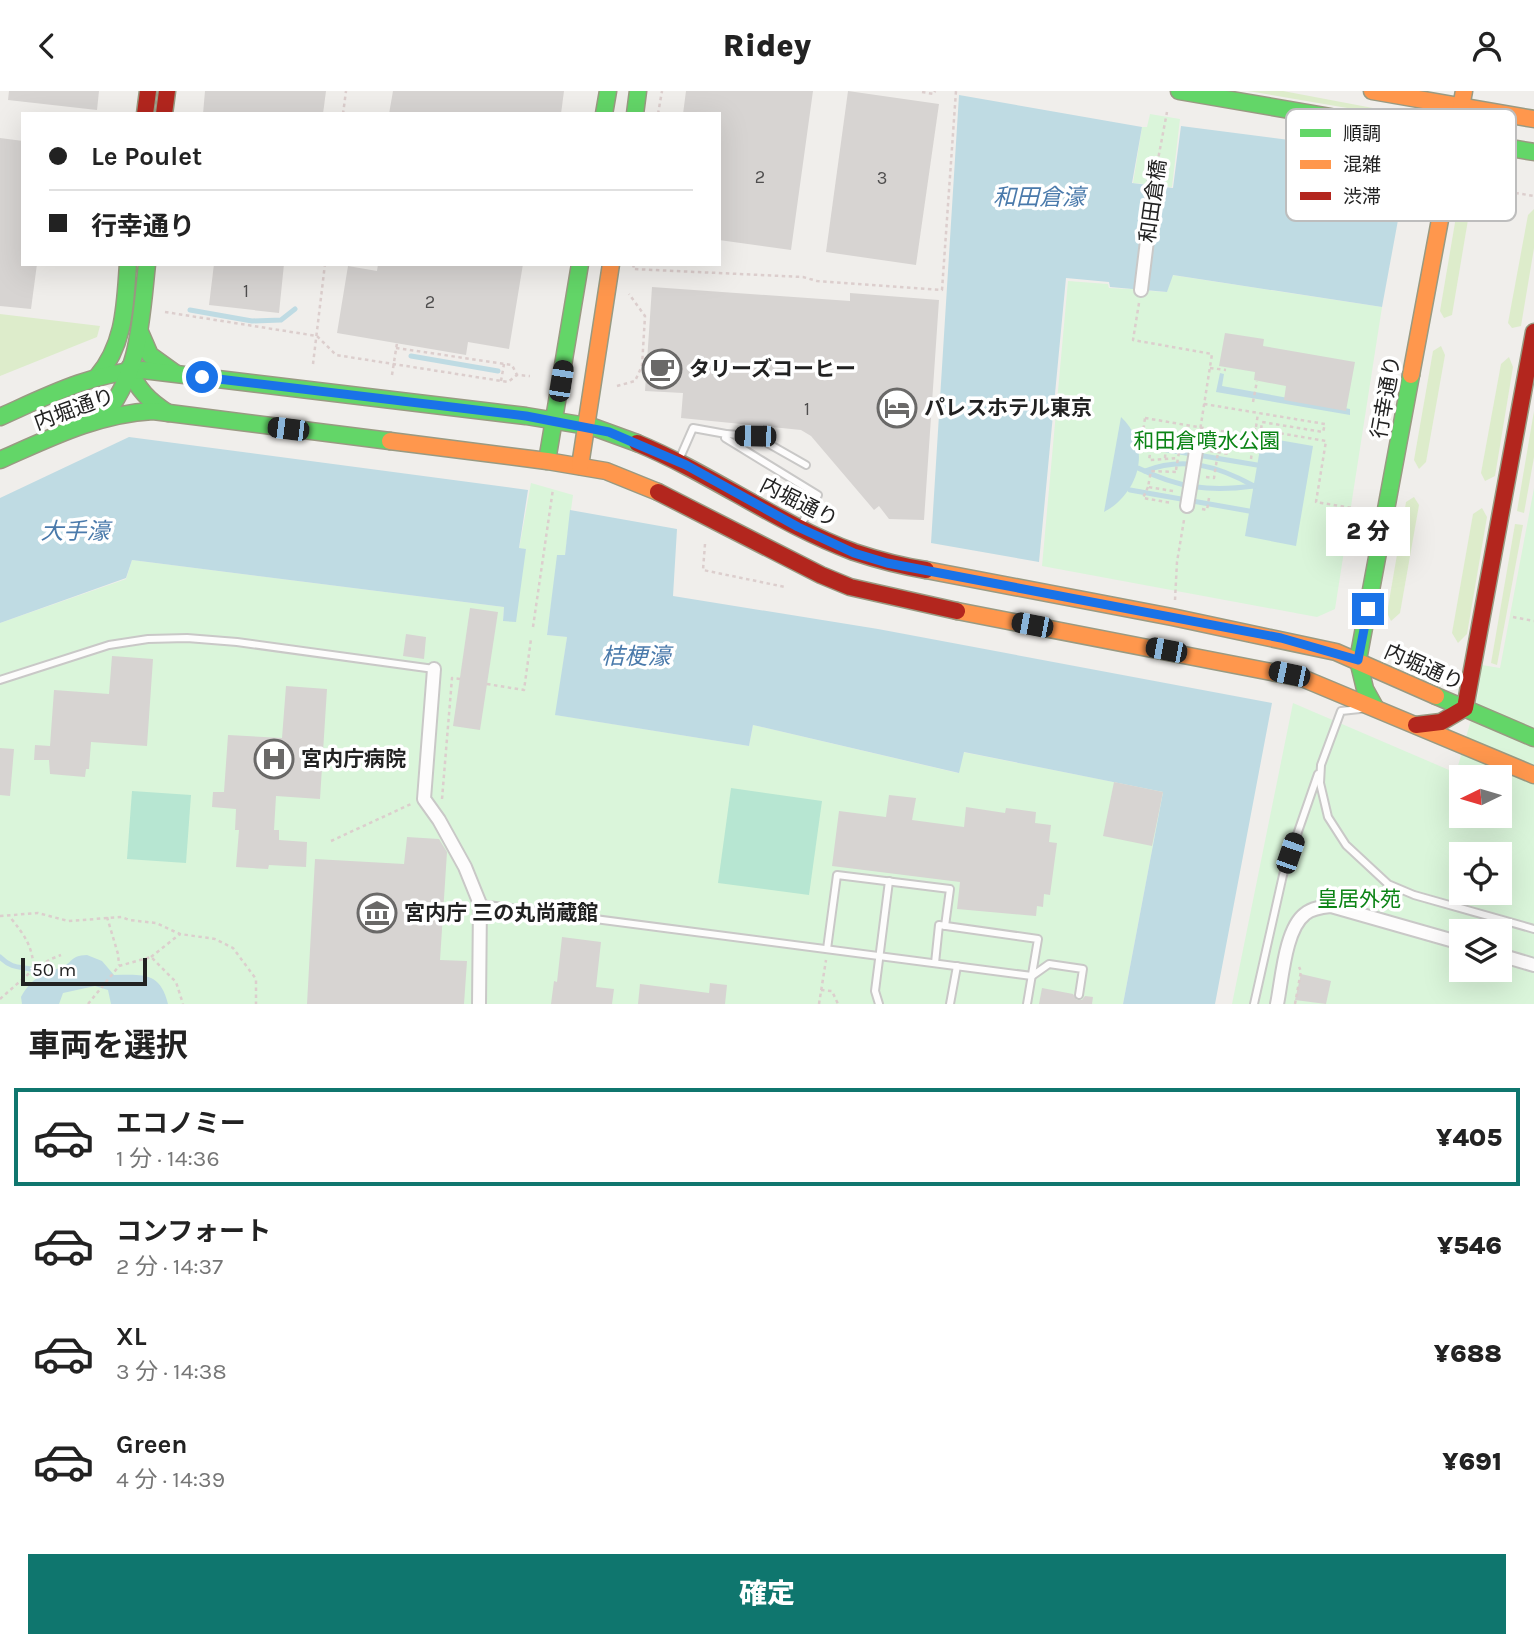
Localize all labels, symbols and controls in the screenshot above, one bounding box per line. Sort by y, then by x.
icon: back [28,27,66,65]
text: Ridey [723,27,811,64]
icon: person [1468,27,1506,65]
legend [1286,109,1516,221]
text: 順調 [1343,123,1381,145]
text: Le Poulet [91,141,202,172]
text: 混雑 [1343,154,1381,176]
street label: 和田倉橋 [1135,158,1171,244]
house number: 2 [755,166,765,188]
house number: 3 [877,167,887,189]
water label: 和田倉濠 [993,184,1089,211]
text: 渋滞 [1343,186,1381,208]
text: 行幸通り [91,211,195,242]
house number: 1 [243,280,249,302]
house number: 2 [425,291,435,313]
cafe icon: タリーズコーヒー [641,348,683,390]
street label: 行幸通り [1367,354,1405,440]
place label: タリーズコーヒー [689,357,856,381]
car [548,359,575,403]
route start [186,361,218,393]
street label: 内堀通り [30,383,118,435]
hotel icon: パレスホテル東京 [876,387,918,429]
place label: パレスホテル東京 [924,396,1092,420]
house number: 1 [804,398,810,420]
car [266,416,311,442]
car [734,425,777,447]
park label: 和田倉噴水公園 [1134,429,1281,453]
street label: 内堀通り [756,472,842,532]
callout: 2 分 [1326,507,1410,557]
water label: 大手濠 [41,518,114,545]
text: 2 分 [1346,518,1390,545]
route end [1352,593,1384,625]
car [1010,611,1055,639]
car [1144,636,1189,664]
street label: 内堀通り [1381,639,1467,695]
water label: 桔梗濠 [602,643,675,670]
car [1267,659,1312,689]
hospital icon: 宮内庁病院 [253,738,295,780]
place label: 宮内庁病院 [301,747,406,771]
north arrow [1449,765,1512,828]
map controls [1449,765,1512,982]
car [1274,830,1307,876]
button: locate [1449,842,1512,905]
park label: 皇居外苑 [1317,887,1401,911]
museum icon: 宮内庁 三の丸尚蔵館 [356,892,398,934]
place label: 宮内庁 三の丸尚蔵館 [404,901,598,925]
button: layers [1449,919,1512,982]
scale bar [21,955,147,987]
text: 50 m [32,959,76,981]
text: 車両を選択 [28,1027,188,1064]
icon: car [32,1106,95,1169]
text: エコノミー [116,1108,246,1139]
text: ¥405 [1436,1122,1502,1153]
text: 1 分 · 14:36 [116,1145,220,1172]
icon: car [32,1214,95,1277]
text: コンフォート [116,1216,271,1247]
text: ¥546 [1437,1230,1502,1261]
text: 2 分 · 14:37 [116,1253,223,1280]
text: XL [116,1321,147,1352]
icon: car [32,1322,95,1385]
text: ¥688 [1434,1338,1502,1369]
text: 3 分 · 14:38 [116,1358,227,1385]
text: Green [116,1429,188,1460]
icon: car [32,1430,95,1493]
text: ¥691 [1442,1446,1502,1477]
text: 4 分 · 14:39 [116,1466,225,1493]
button: 確定 [28,1554,1506,1634]

